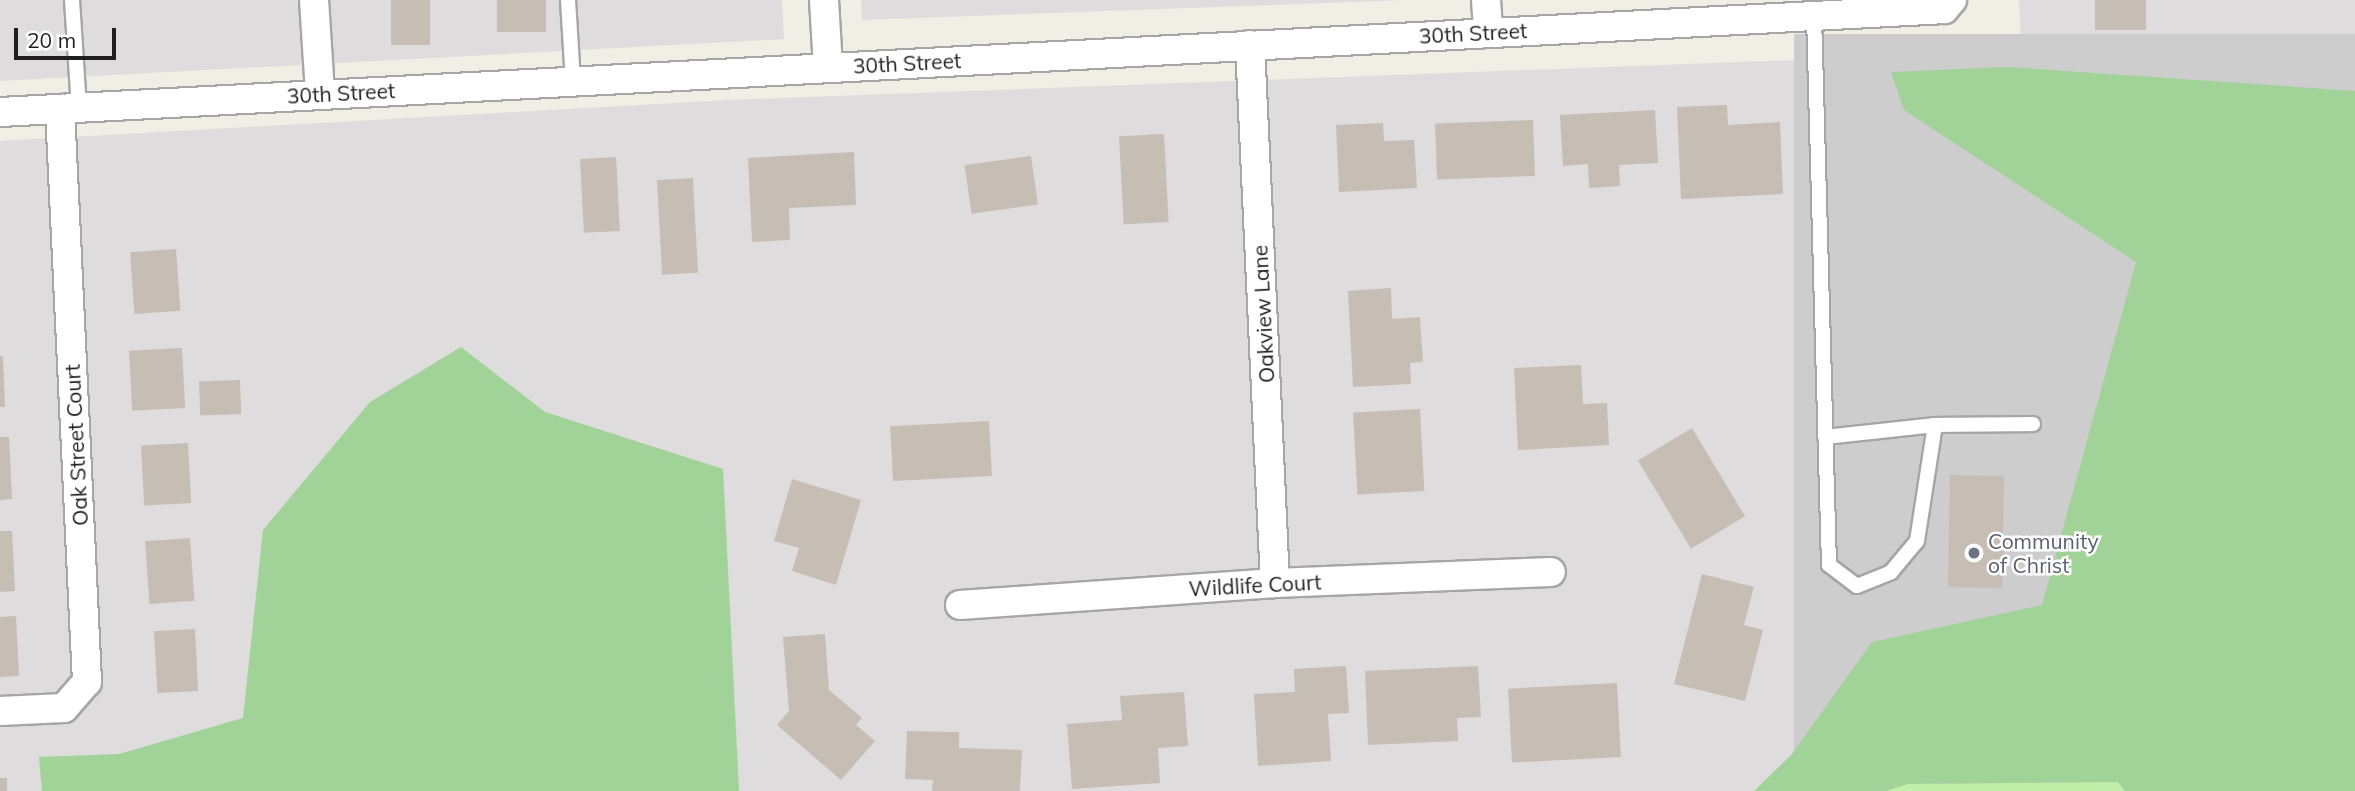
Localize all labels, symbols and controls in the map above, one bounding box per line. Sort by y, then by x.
scale bar [18,14,119,58]
street label: 30th Street [1418,18,1528,48]
text: 20 m [27,27,76,53]
street label: 30th Street [852,48,962,78]
street label: 30th Street [286,78,396,108]
street label: Oakview Lane [1247,244,1279,384]
street label: Oak Street Court [59,363,93,527]
place label: Community of Christ [1988,528,2099,578]
marker: Community of Christ [1966,545,1982,561]
street label: Wildlife Court [1188,569,1322,601]

